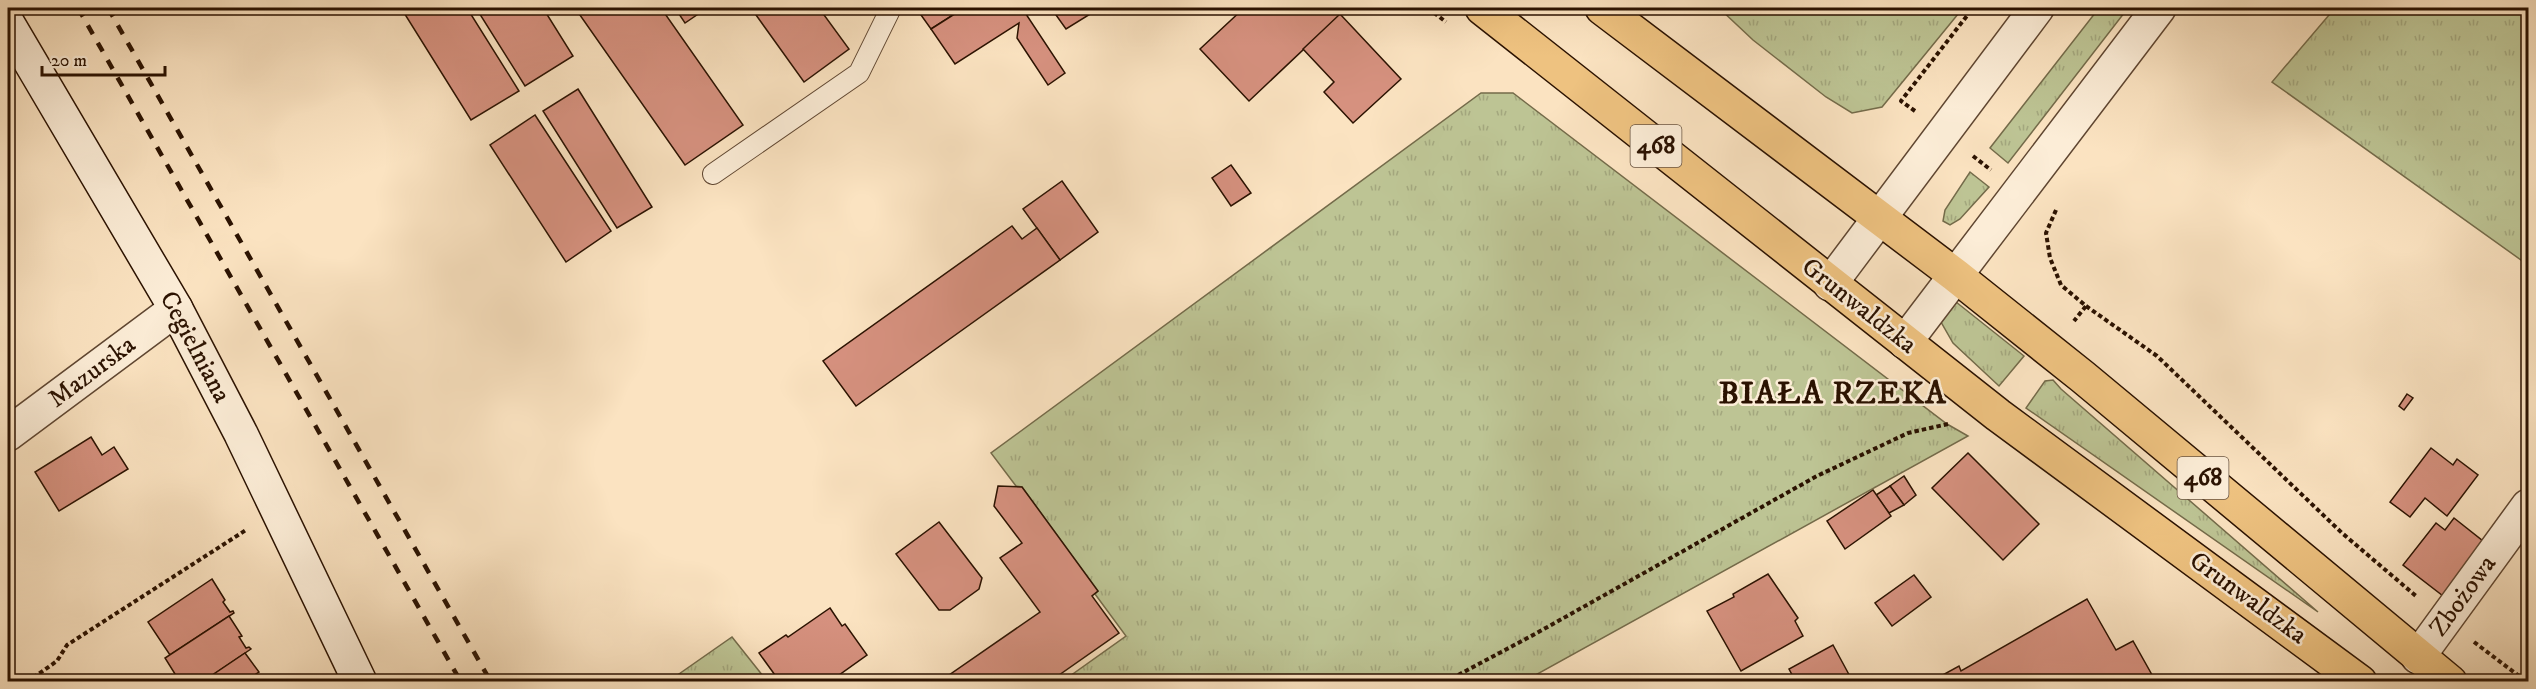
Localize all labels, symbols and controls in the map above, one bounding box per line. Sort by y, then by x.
scale bar [42,39,165,77]
text: 20 m [51,50,87,72]
road number: 468 [1630,125,1682,167]
street label: Grunwaldzka [1795,251,1923,361]
street label: Cegielniana [152,285,238,409]
street label: Mazurska [42,328,142,416]
district label: BIAŁA RZEKA [1719,374,1947,414]
road number: 468 [2178,457,2228,499]
street label: Grunwaldzka [2183,544,2313,652]
street label: Zbożowa [2422,549,2504,643]

